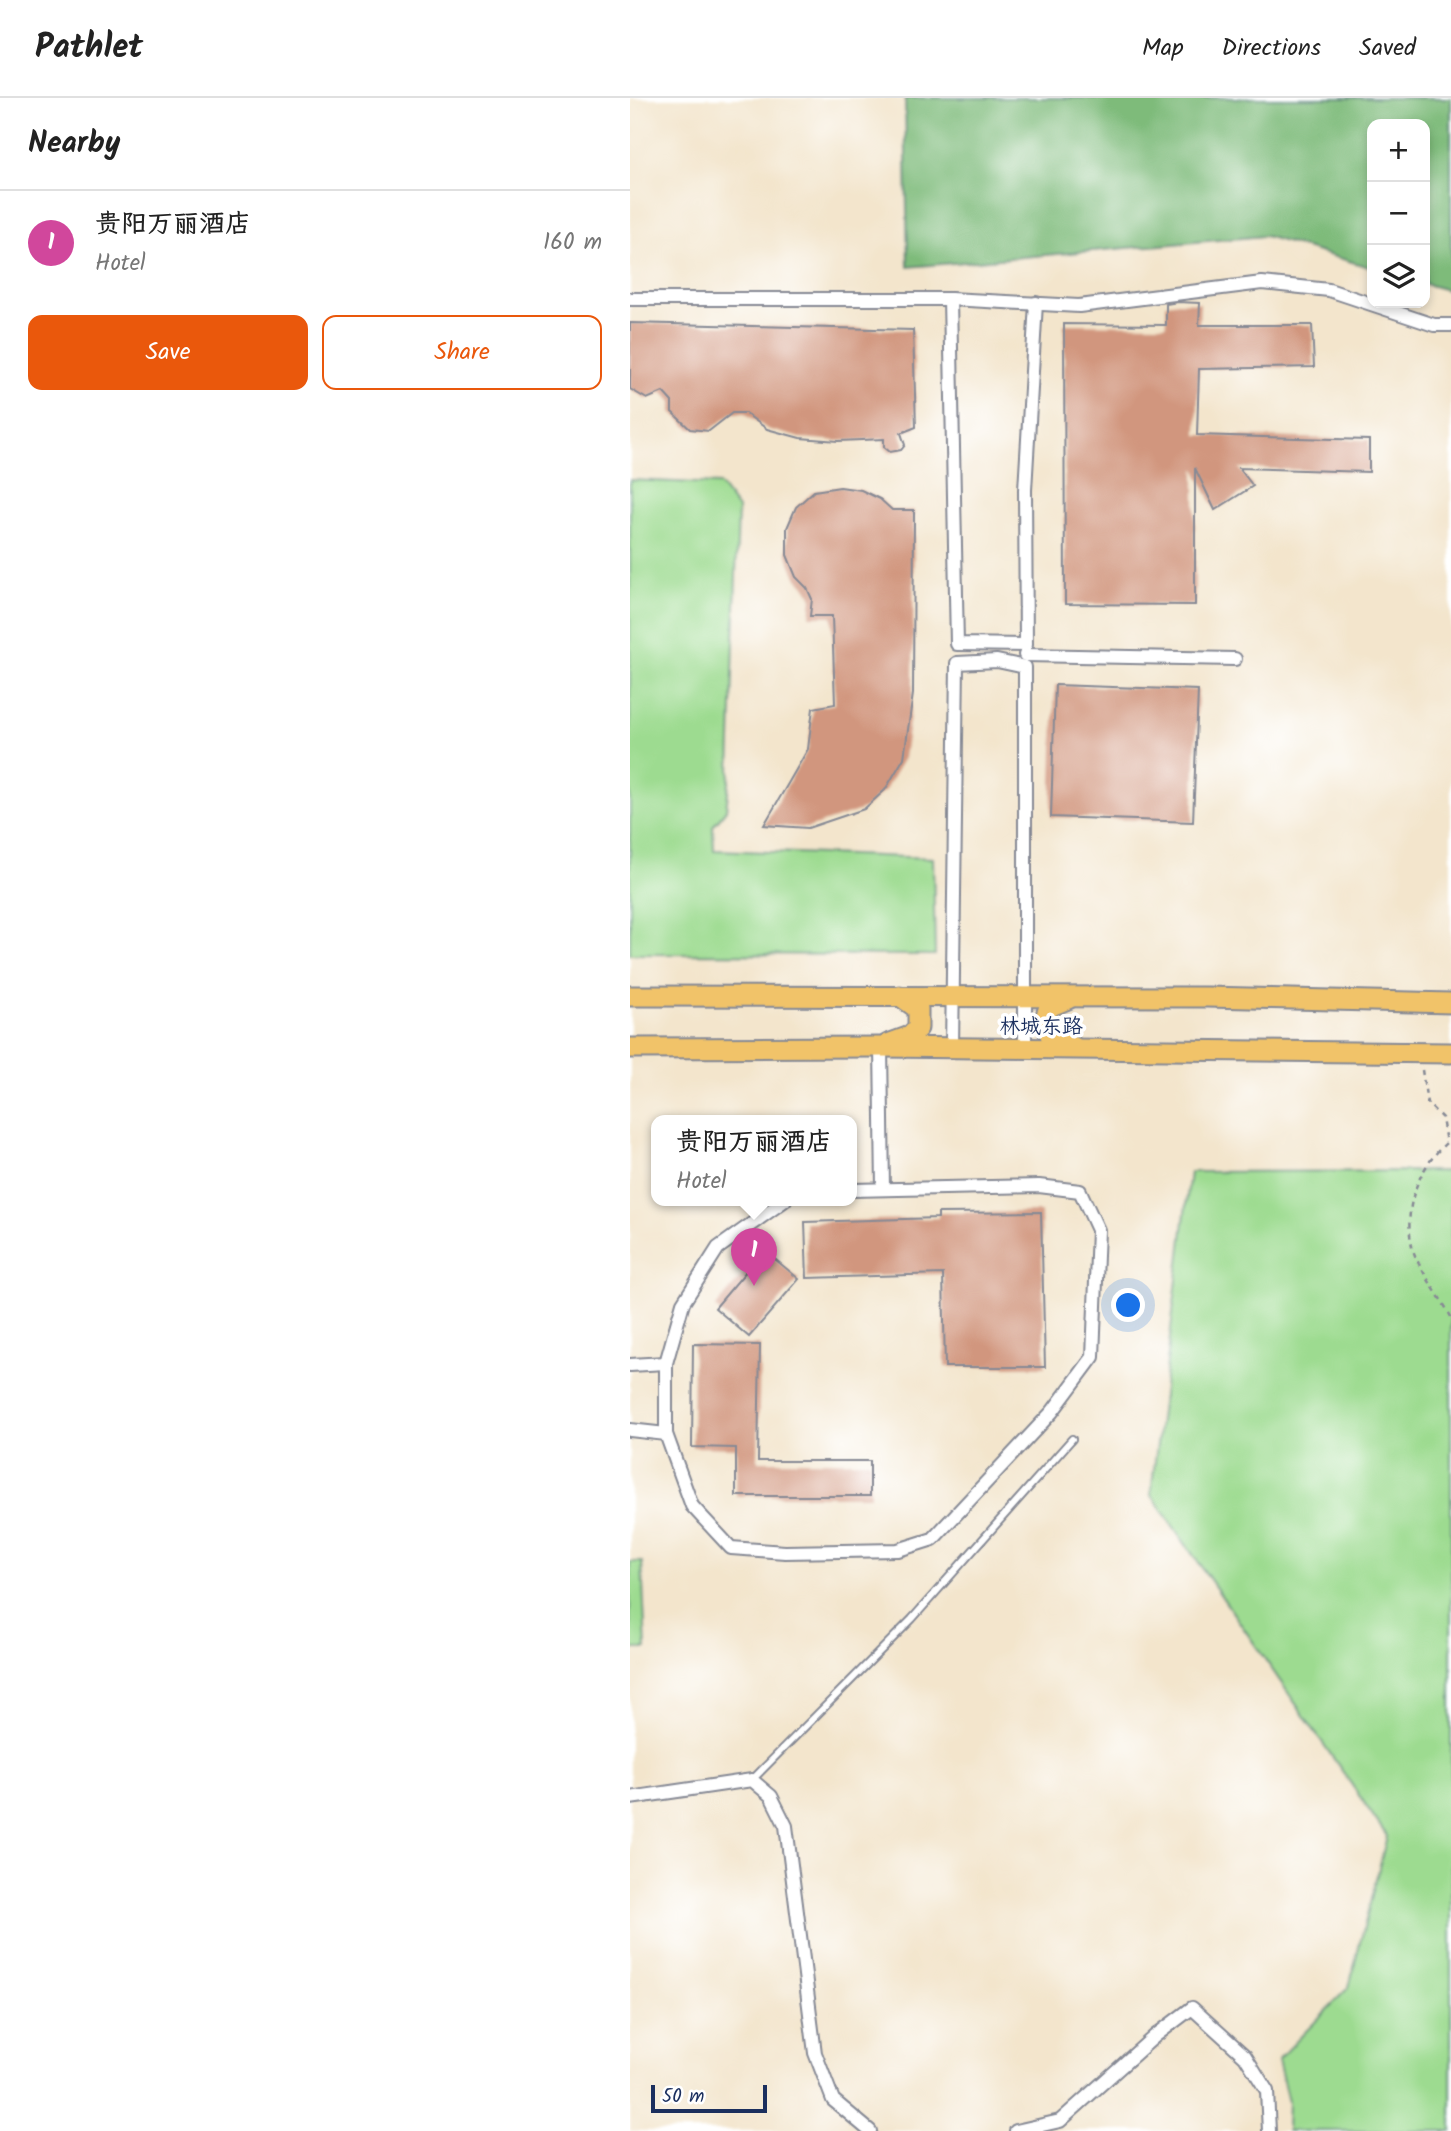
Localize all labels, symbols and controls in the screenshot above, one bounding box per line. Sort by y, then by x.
text: Pathlet [35,22,143,75]
text: Map [1142,29,1184,68]
text: Directions [1222,29,1321,68]
text: Saved [1359,29,1416,68]
map controls [1367,119,1430,308]
button: + [1367,119,1430,182]
text: Nearby [28,120,120,168]
button: − [1367,182,1430,245]
text: 贵阳万丽酒店 [95,204,251,246]
text: 1 [48,225,54,261]
text: 160 m [543,225,602,261]
button: layers [1367,245,1430,308]
text: Hotel [95,246,146,282]
button: Save [28,315,308,390]
button: Share [322,315,602,390]
street label: 林城东路 [999,1011,1083,1044]
popup [651,1115,857,1206]
text: 贵阳万丽酒店 [676,1122,832,1164]
text: Hotel [676,1164,727,1200]
pin: 1 [731,1228,777,1286]
your location [1111,1288,1145,1322]
scale bar [651,2082,766,2114]
text: 50 m [662,2082,704,2112]

